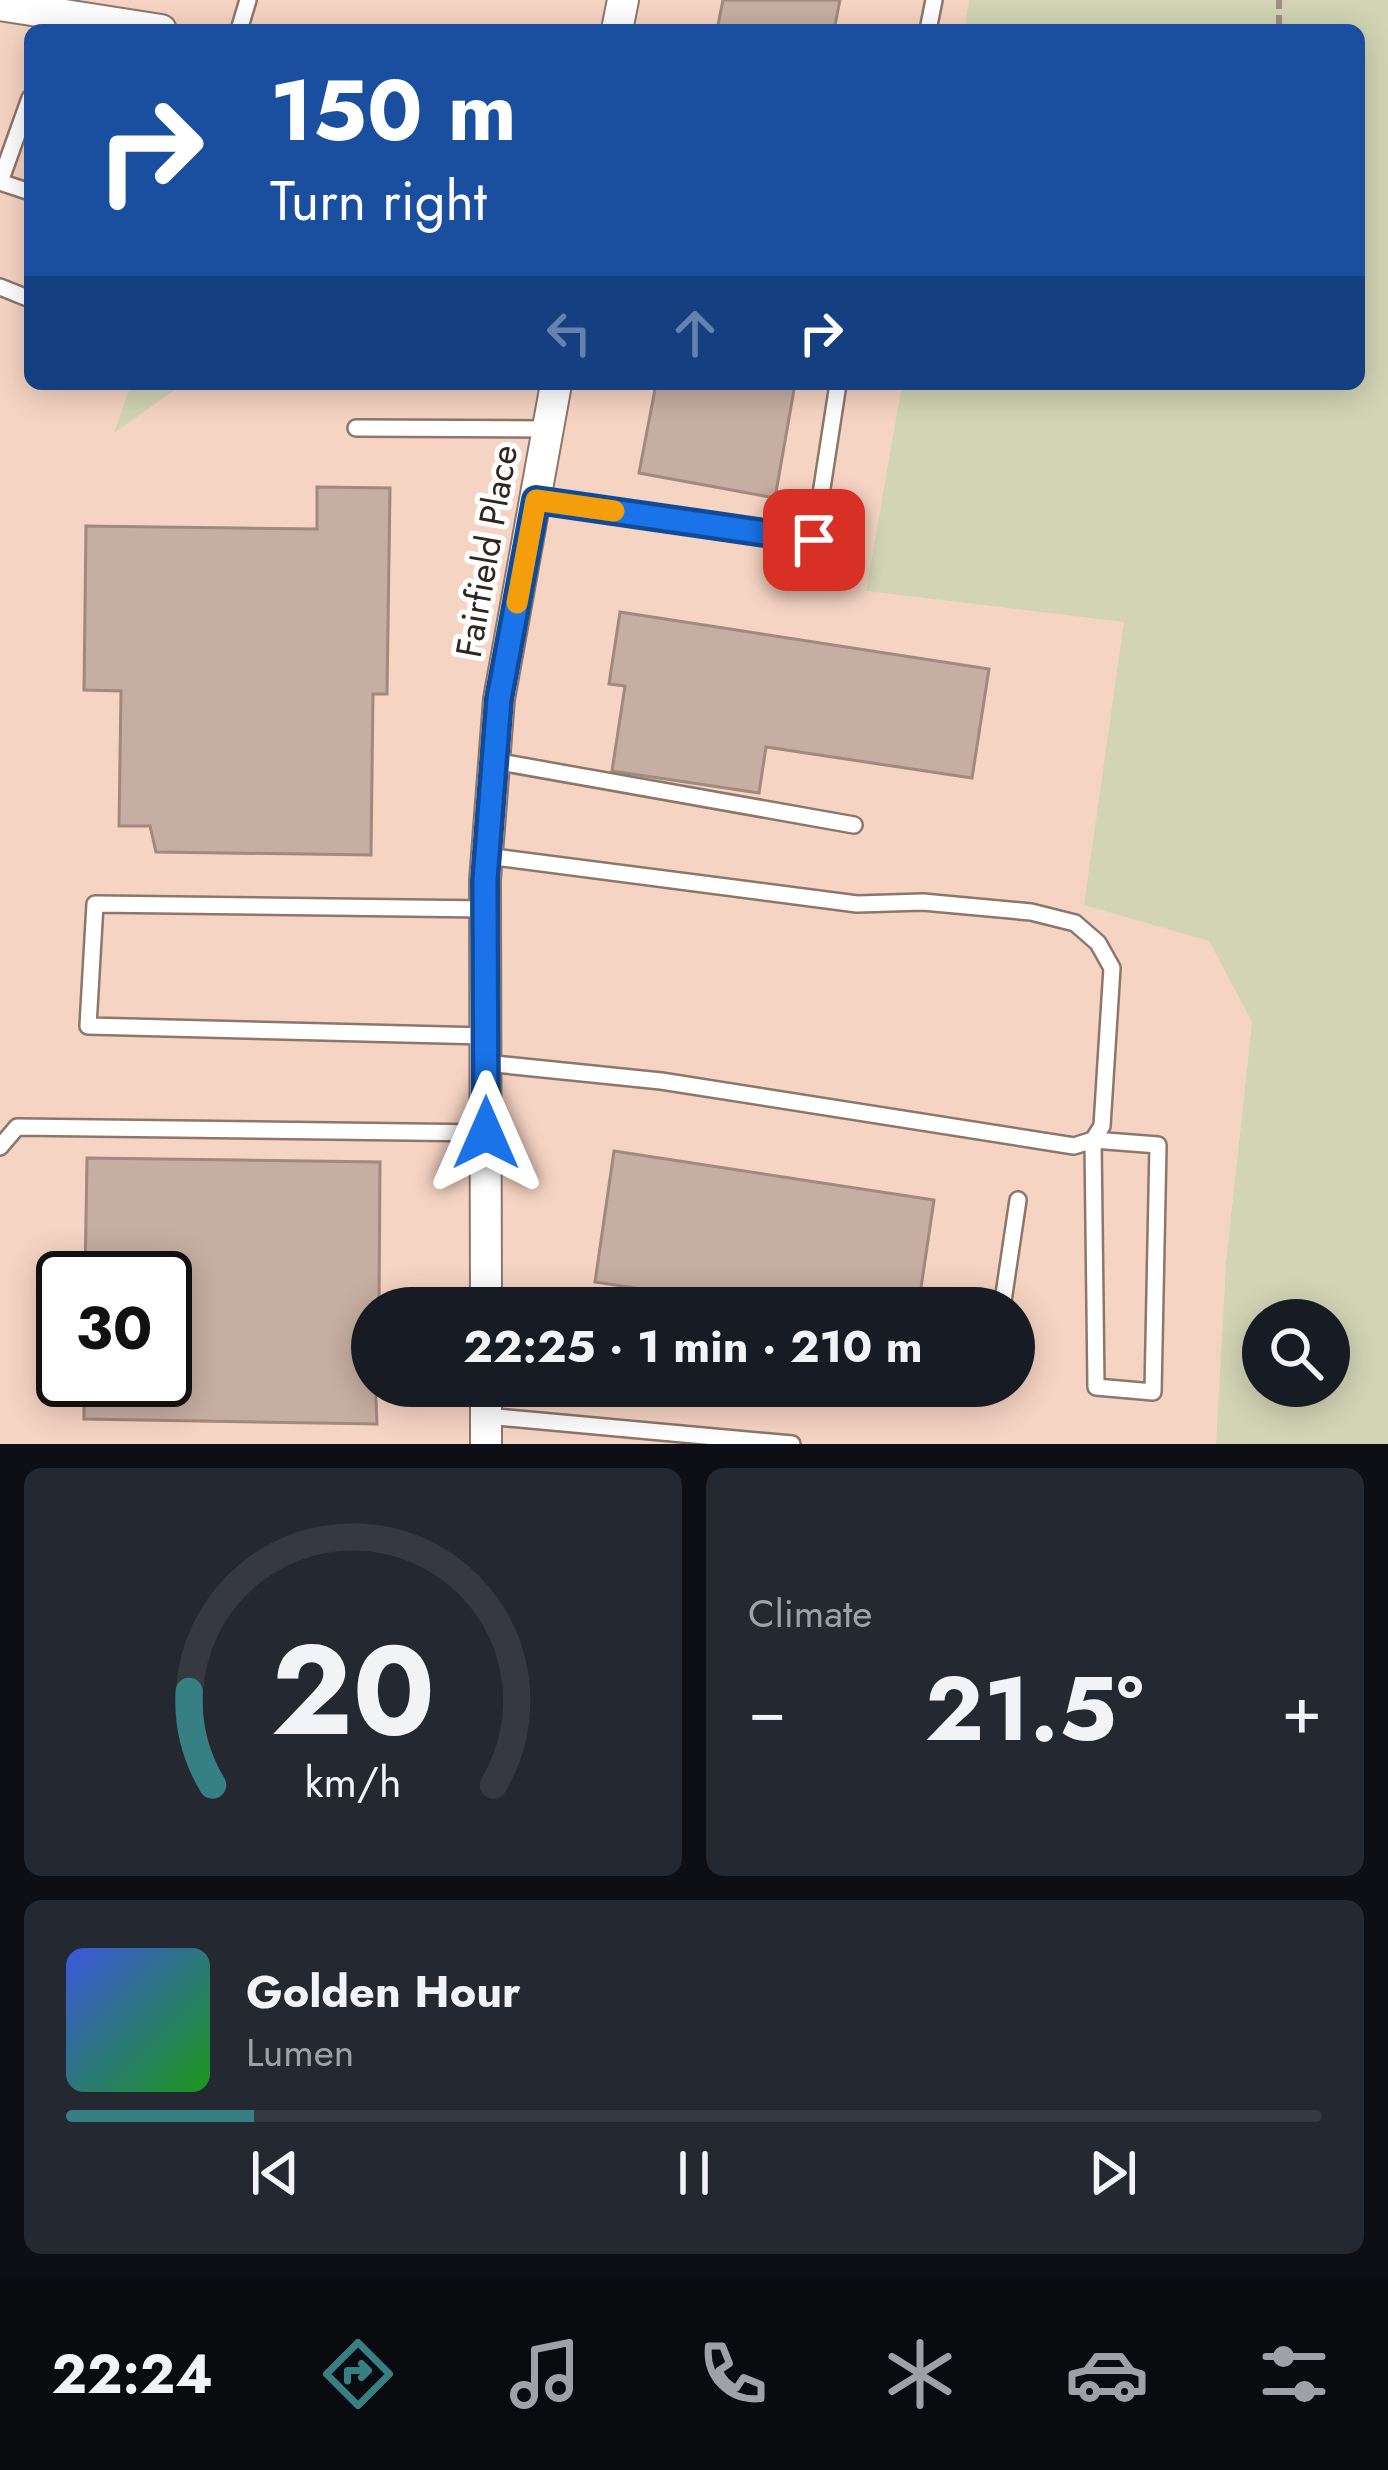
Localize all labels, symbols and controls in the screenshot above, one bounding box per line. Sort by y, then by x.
text: 150 m [270,50,517,172]
icon: right [72,72,228,228]
text: Turn right [270,162,487,240]
icon: left [536,300,602,366]
icon: ahead [662,300,728,366]
icon: right [788,300,854,366]
street label: Fairfield Place [442,441,530,661]
pin [763,489,865,591]
icon: arrive [781,507,847,573]
position arrow [423,1070,549,1196]
speed limit sign: 30 [36,1251,192,1407]
map controls [1242,1299,1350,1407]
button: search [1242,1299,1350,1407]
text: 22:25 · 1 min · 210 m [463,1314,923,1379]
text: Climate [748,1585,872,1642]
text: 20 [271,1600,435,1781]
text: 21.5° [925,1644,1143,1774]
text: − [748,1662,787,1758]
text: + [1281,1662,1322,1758]
text: km/h [305,1751,401,1813]
text: Golden Hour [246,1959,521,2024]
text: Lumen [246,2024,354,2081]
icon: previous [242,2140,308,2206]
icon: pause [661,2140,727,2206]
icon: next [1080,2140,1146,2206]
icon: directions [316,2332,400,2416]
icon: music [503,2332,587,2416]
icon: phone [691,2332,775,2416]
icon: climate [878,2332,962,2416]
icon: car [1065,2332,1149,2416]
icon: filters [1252,2332,1336,2416]
text: 22:24 [52,2335,213,2413]

